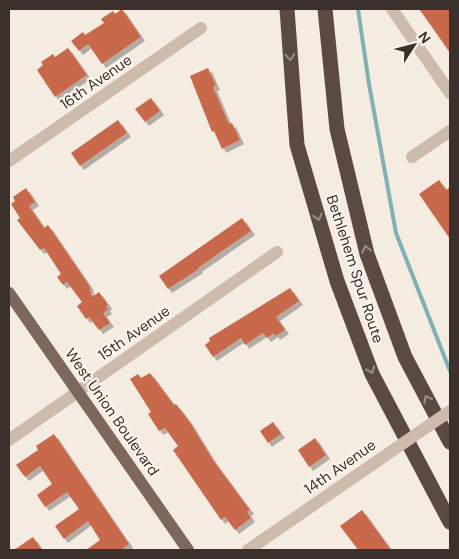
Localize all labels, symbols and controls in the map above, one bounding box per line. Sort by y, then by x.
north arrow [389,20,439,70]
text: N [414,28,435,47]
street label: 16th Avenue [56,50,136,114]
one-way arrow [285,54,296,62]
street label: Bethlehem Spur Route [322,192,388,346]
one-way arrow [313,212,323,220]
one-way arrow [361,246,371,254]
street label: 15th Avenue [94,301,174,365]
street label: West Union Boulevard [60,344,164,480]
one-way arrow [364,365,375,374]
one-way arrow [423,396,433,405]
street label: 14th Avenue [300,435,380,499]

